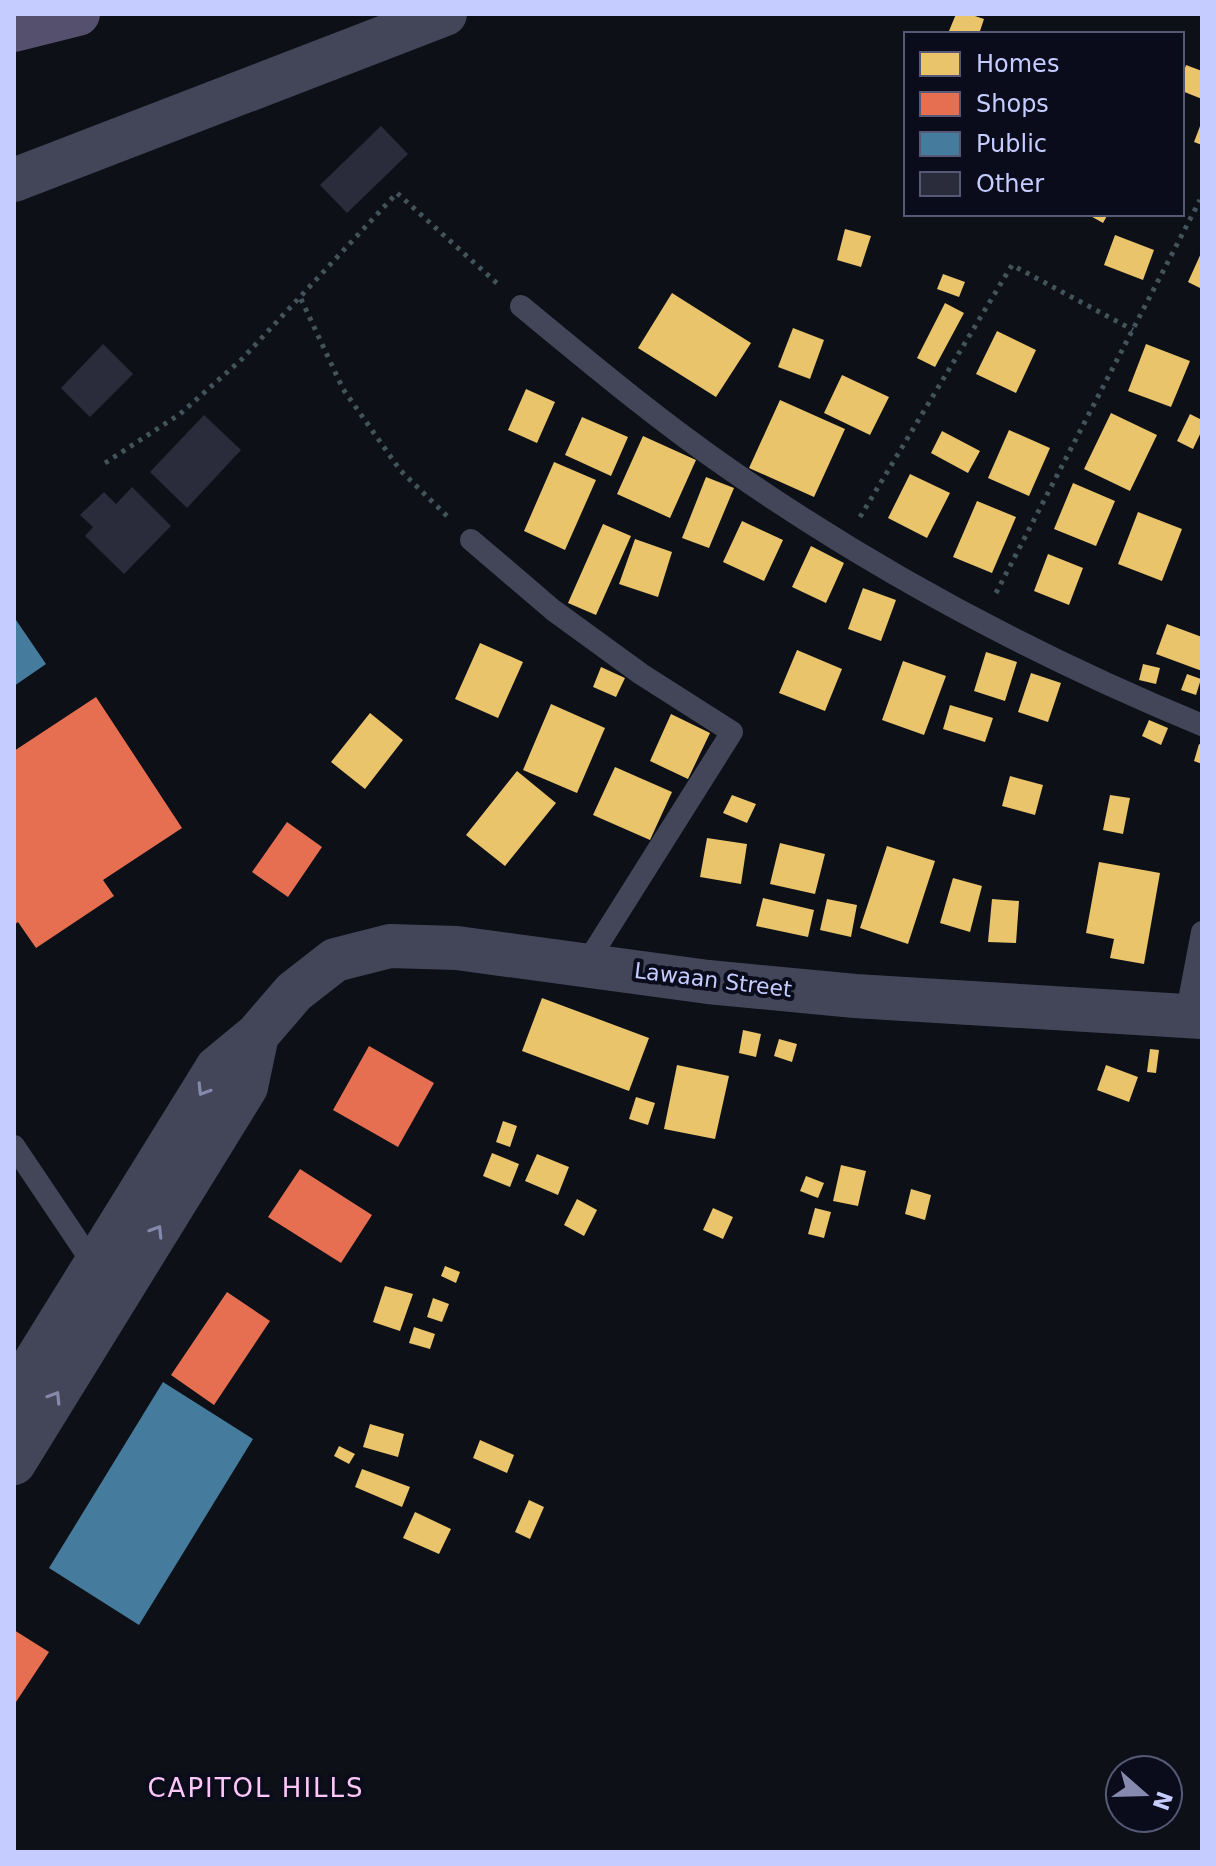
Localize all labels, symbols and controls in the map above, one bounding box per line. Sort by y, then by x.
legend [904,32,1184,216]
text: Homes [976,50,1059,78]
text: Shops [976,90,1049,118]
text: Public [976,130,1047,158]
text: Other [976,170,1044,198]
street label: Lawaan Street [633,958,794,1002]
one-way arrow [198,1081,213,1096]
one-way arrow [147,1225,162,1240]
one-way arrow [45,1391,60,1405]
north arrow [1104,1754,1184,1834]
district label: CAPITOL HILLS [147,1773,365,1803]
text: N [1147,1788,1177,1814]

